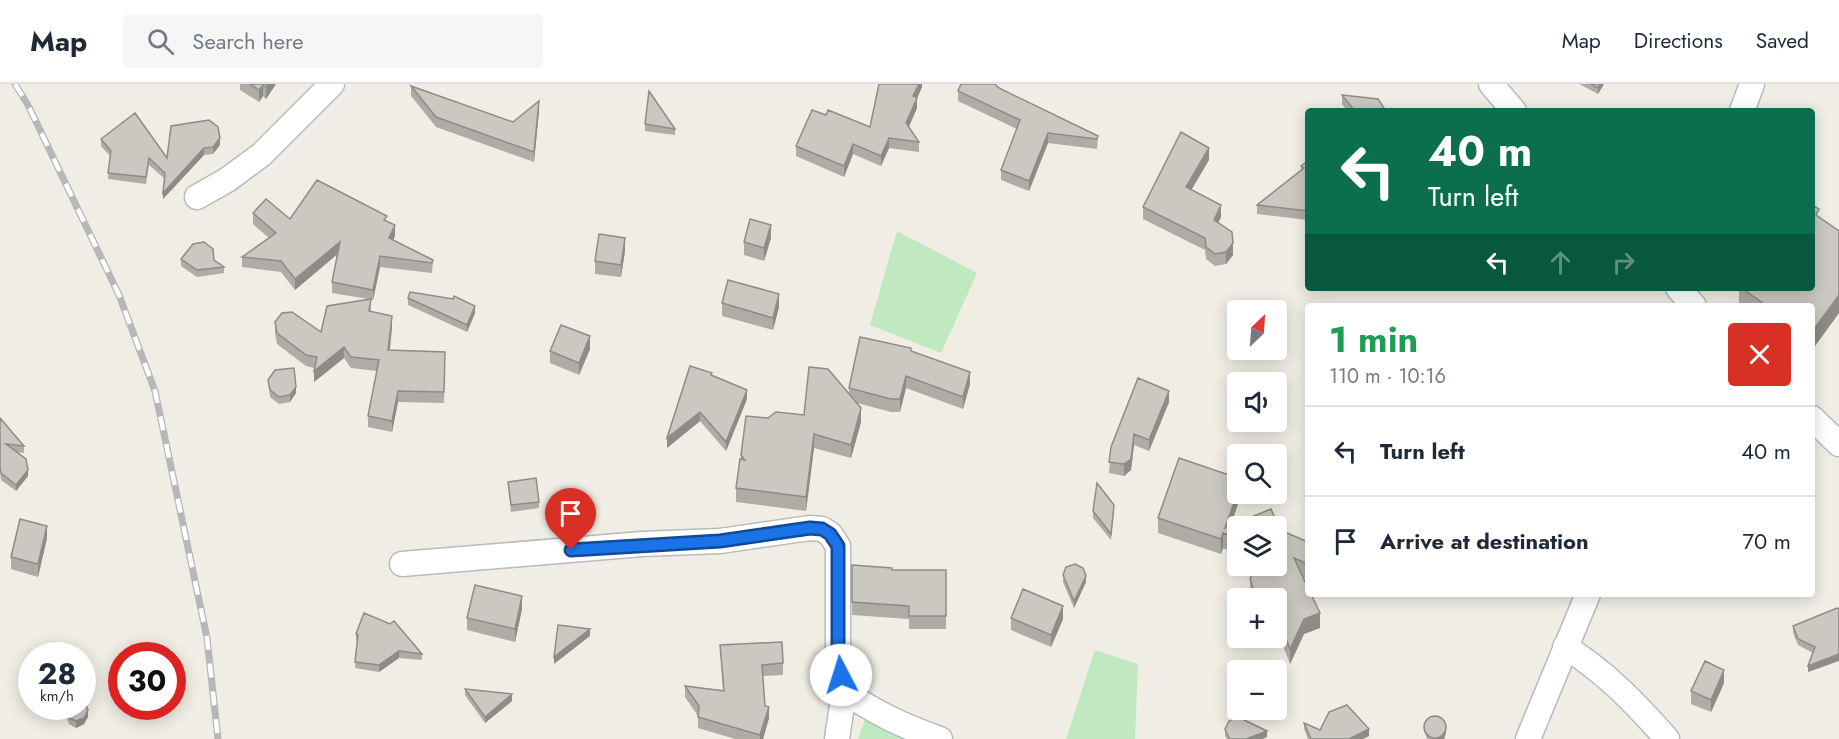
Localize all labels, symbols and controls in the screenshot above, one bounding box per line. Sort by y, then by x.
search box [123,14,543,68]
text: Map [30,21,87,62]
icon: search [144,25,177,58]
text: Search here [192,25,304,57]
text: Map [1562,26,1601,56]
text: Directions [1634,26,1723,56]
text: Saved [1756,26,1809,56]
text: 40 m [1428,121,1532,182]
icon: left [1329,132,1407,210]
text: Turn left [1428,177,1518,216]
icon: left [1481,246,1514,279]
icon: ahead [1544,246,1577,279]
icon: right [1607,246,1640,279]
north arrow [1227,300,1287,360]
map controls [1227,300,1287,720]
text: 1 min [1329,313,1418,365]
button: close [1728,323,1791,386]
text: 110 m · 10:16 [1329,362,1446,391]
button: sound [1227,372,1287,432]
icon: left [1329,435,1362,468]
text: Turn left [1380,435,1465,467]
text: 40 m [1741,435,1791,467]
button: search [1227,444,1287,504]
pin [545,488,596,550]
icon: arrive [554,497,587,530]
button: layers [1227,516,1287,576]
icon: arrive [1329,525,1362,558]
text: Arrive at destination [1380,525,1589,557]
text: 70 m [1742,525,1791,557]
button: + [1227,588,1287,648]
speed limit sign: 30 [108,642,186,720]
position arrow [809,643,873,707]
text: 28 [38,652,76,695]
button: − [1227,660,1287,720]
text: km/h [40,685,74,707]

